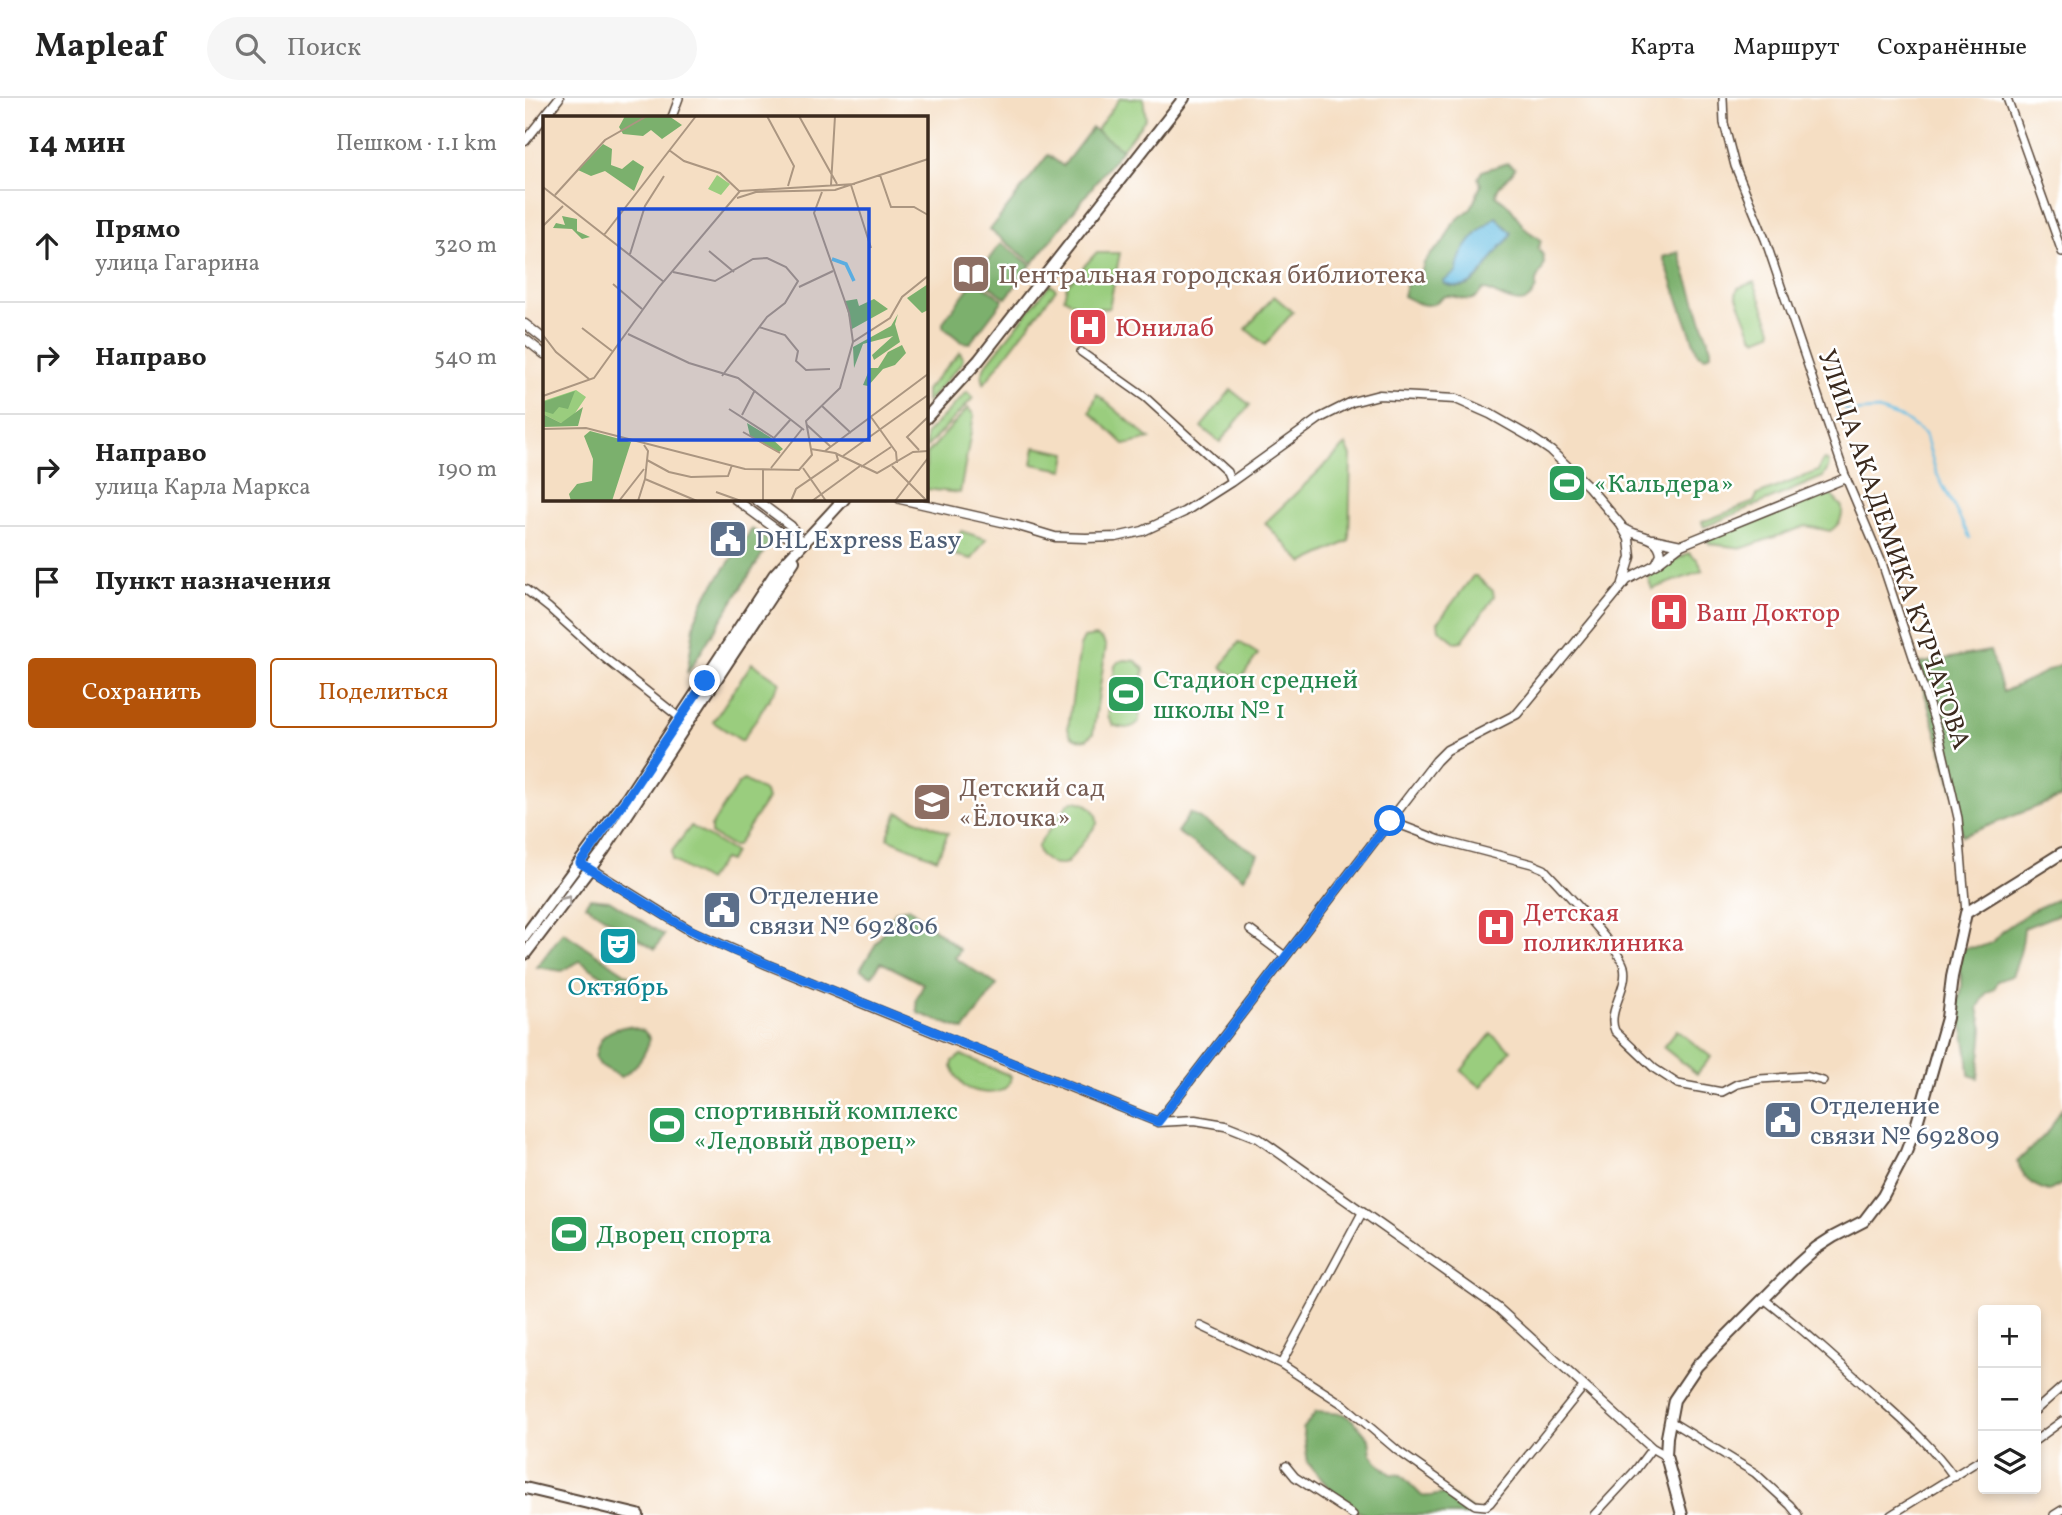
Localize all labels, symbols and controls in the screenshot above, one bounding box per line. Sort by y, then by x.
search box [207,17,697,80]
text: Mapleaf [35,25,165,71]
icon: search [231,29,269,67]
text: Поиск [287,30,361,66]
text: Карта [1630,31,1695,65]
text: Маршрут [1733,31,1839,65]
text: Сохранённые [1877,31,2027,65]
inset map [543,116,927,500]
text: 14 мин [28,123,126,165]
text: Пешком · 1.1 km [336,128,497,160]
text: Прямо [95,212,180,248]
icon: ahead [28,227,66,265]
text: 320 m [434,230,497,262]
text: улица Гагарина [95,248,260,280]
library icon: Центральная городская библиотека [950,253,992,295]
place label: Центральная городская библиотека [998,258,1427,294]
hospital icon: Юнилаб [1067,306,1109,348]
place label: Юнилаб [1115,311,1214,347]
icon: right [28,339,66,377]
text: Направо [95,340,207,376]
text: 540 m [434,342,497,374]
street label: УЛИЦА АКАДЕМИКА КУРЧАТОВА [1808,345,1979,754]
text: Направо [95,436,207,472]
icon: right [28,451,66,489]
text: 190 m [437,454,497,486]
sports icon: «Кальдера» [1546,462,1588,504]
place label: «Кальдера» [1594,467,1734,503]
text: улица Карла Маркса [95,472,311,504]
public building icon: DHL Express Easy [707,518,749,560]
place label: DHL Express Easy [755,523,961,559]
icon: arrive [28,563,66,601]
text: Пункт назначения [95,564,331,600]
hospital icon: Ваш Доктор [1648,591,1690,633]
place label: Ваш Доктор [1696,596,1840,632]
button: Сохранить [28,658,256,728]
button: Поделиться [270,658,497,728]
place label: Стадион средней школы № 1 [1153,663,1358,729]
route end [689,665,720,696]
sports icon: Стадион средней школы № 1 [1105,673,1147,715]
place label: Детский сад «Ёлочка» [959,771,1105,837]
school or university icon: Детский сад «Ёлочка» [911,781,953,823]
route start [1374,805,1405,836]
place label: Отделение связи № 692806 [749,879,938,945]
public building icon: Отделение связи № 692806 [701,889,743,931]
one-way arrow [558,896,571,908]
place label: Детская поликлиника [1523,896,1684,962]
hospital icon: Детская поликлиника [1475,906,1517,948]
theatre icon: Октябрь [597,925,639,967]
place label: Октябрь [567,970,669,1006]
place label: Отделение связи № 692809 [1810,1089,1999,1155]
place label: спортивный комплекс «Ледовый дворец» [694,1094,958,1160]
public building icon: Отделение связи № 692809 [1762,1099,1804,1141]
sports icon: спортивный комплекс «Ледовый дворец» [646,1104,688,1146]
sports icon: Дворец спорта [548,1213,590,1255]
place label: Дворец спорта [596,1218,772,1254]
map controls [1978,1305,2041,1494]
button: + [1978,1305,2041,1368]
button: − [1978,1368,2041,1431]
button: layers [1978,1431,2041,1494]

